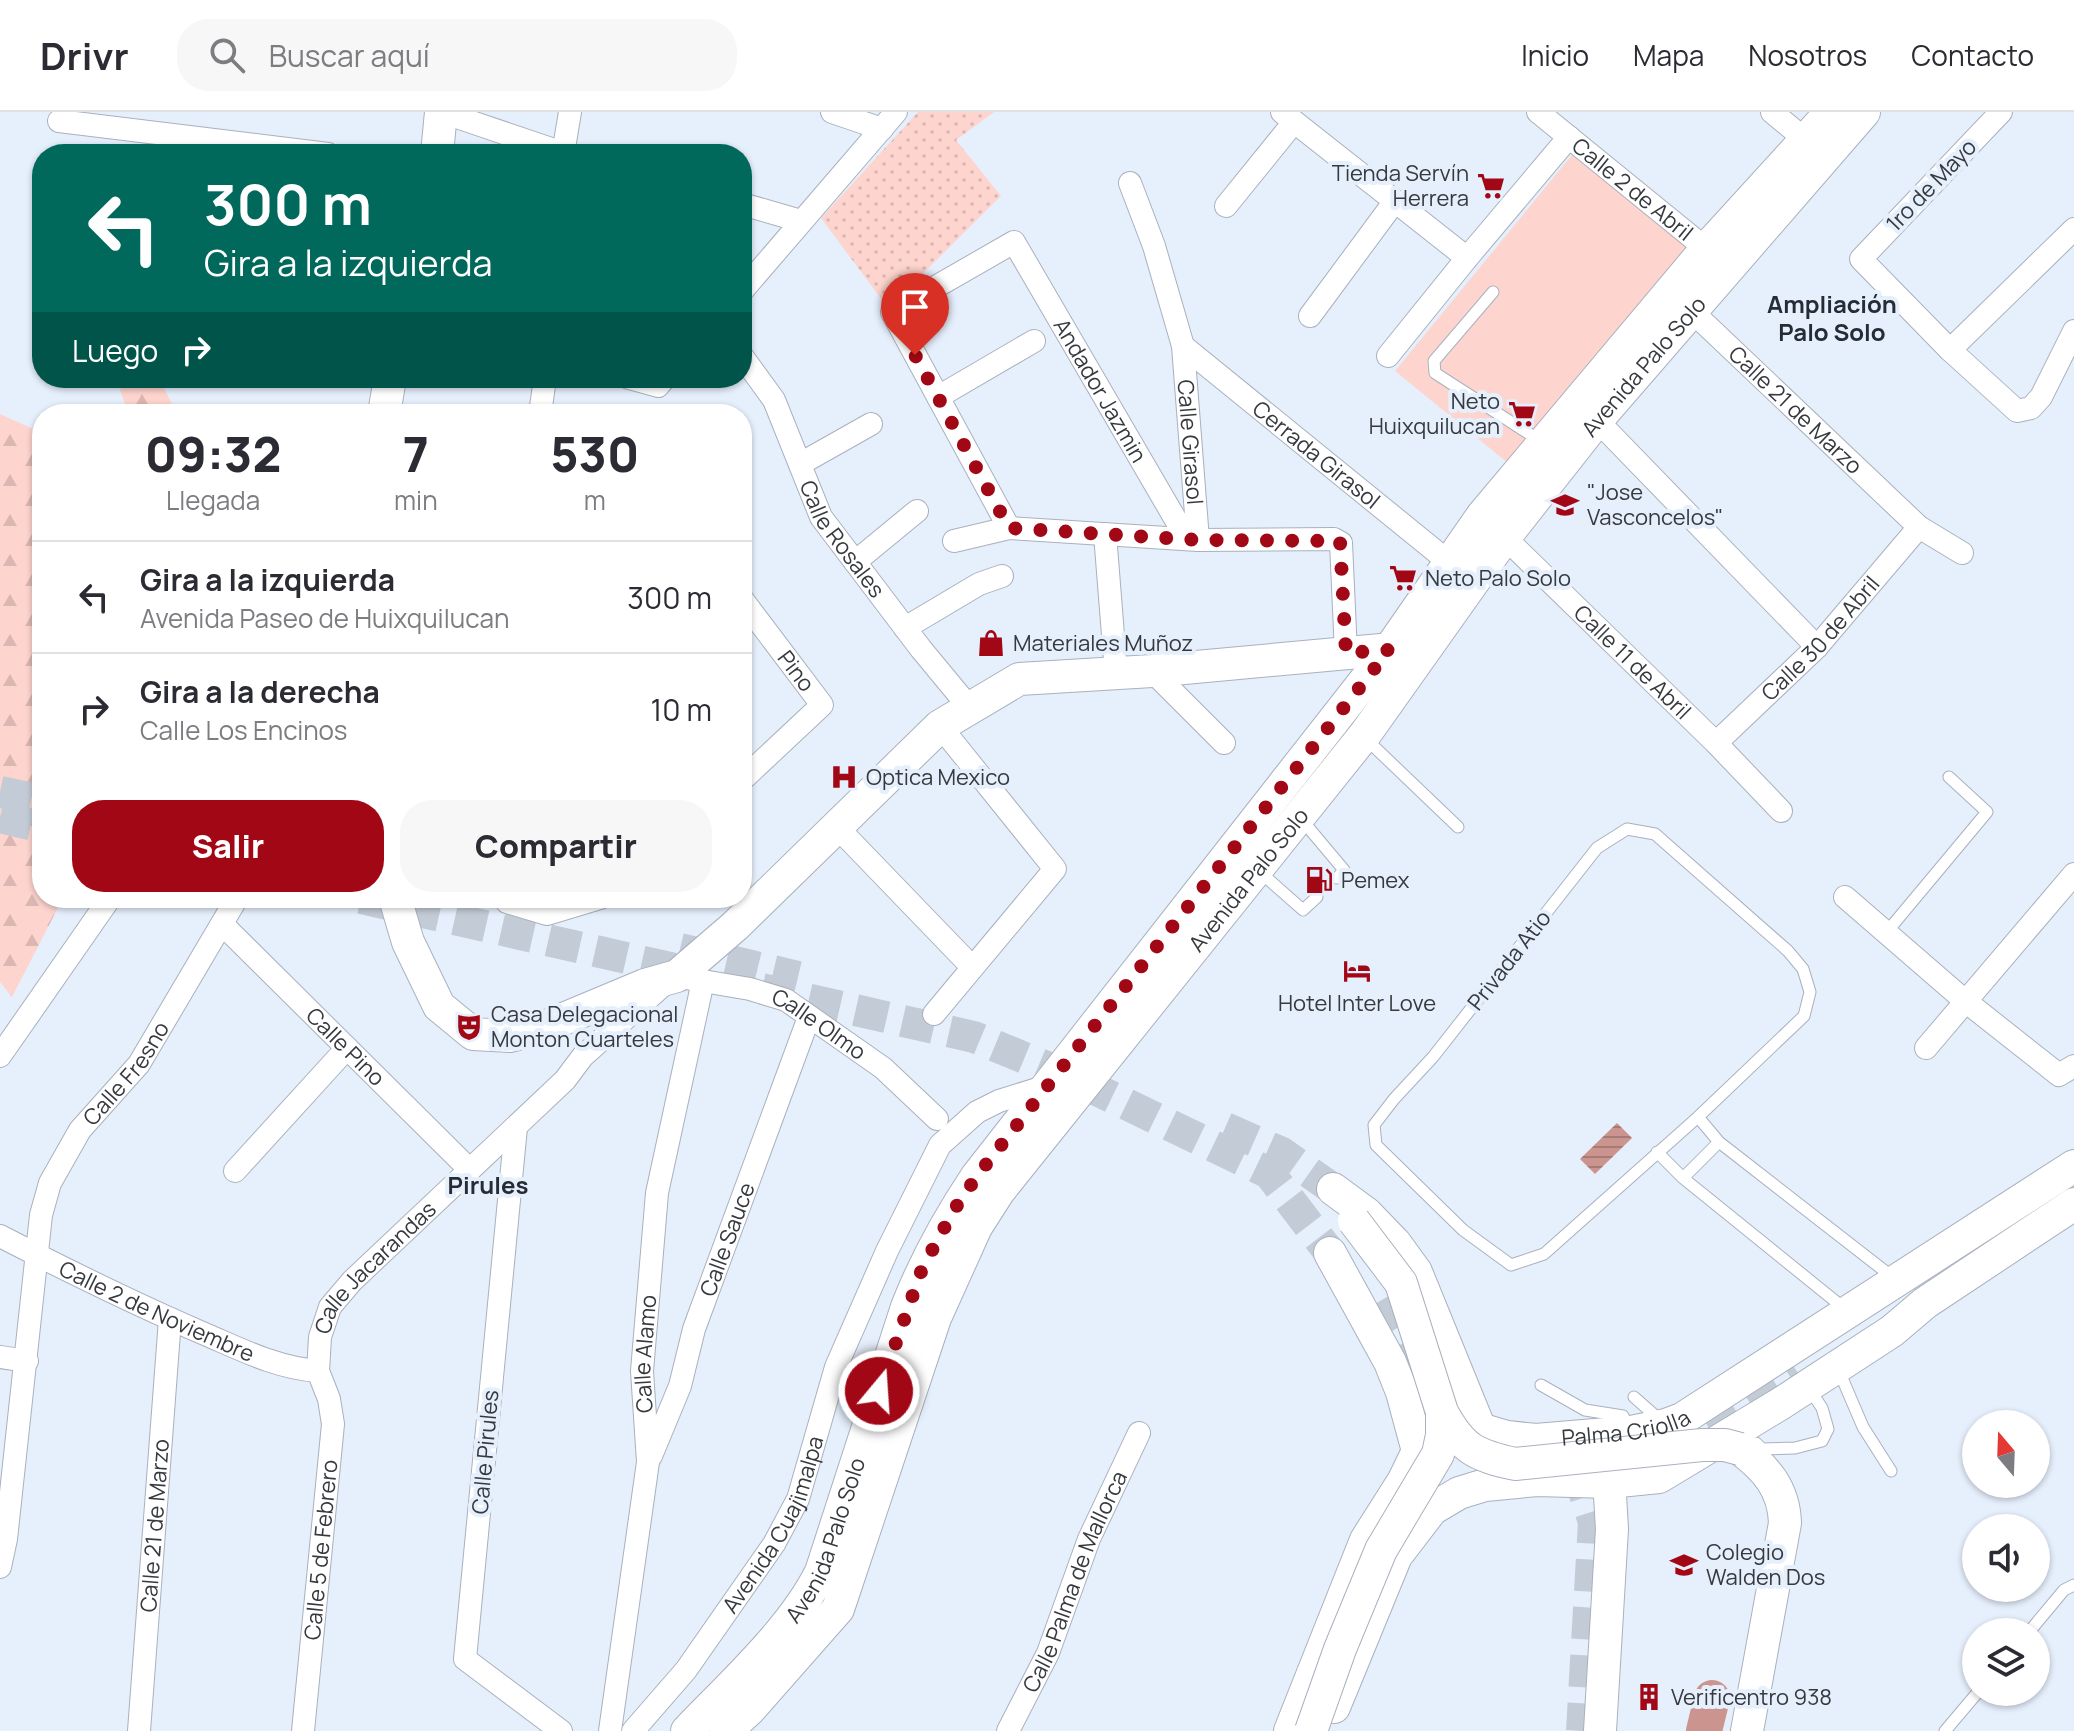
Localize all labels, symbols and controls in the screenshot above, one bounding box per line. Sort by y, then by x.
search box [177,19,737,91]
text: Drivr [40,29,129,81]
icon: search [205,33,249,77]
text: Buscar aquí [269,35,430,76]
text: Inicio [1521,36,1589,74]
text: Mapa [1633,36,1704,74]
text: Nosotros [1748,36,1867,74]
text: Contacto [1911,36,2034,74]
street label: Calle 2 de Abril [1566,131,1699,247]
street label: 1ro de Mayo [1879,132,1983,238]
place label: Tienda Servín Herrera [1332,158,1469,213]
text: 300 m [204,165,372,242]
supermarket icon: Tienda Servín Herrera [1476,171,1506,201]
icon: left [72,176,176,280]
text: Gira a la izquierda [204,238,493,287]
pin [881,273,949,355]
icon: arrive [893,285,937,329]
district label: Ampliación Palo Solo [1767,287,1897,348]
street label: Avenida Palo Solo [1574,290,1713,443]
street label: Andador Jazmin [1047,313,1154,468]
icon: right [174,328,218,372]
text: Luego [72,330,158,371]
street label: Calle 21 de Marzo [1722,339,1869,481]
street label: Calle Girasol [1171,378,1210,506]
place label: Neto Huixquilucan [1369,386,1500,441]
street label: Cerrada Girasol [1246,394,1386,515]
supermarket icon: Neto Huixquilucan [1507,399,1537,429]
text: 09:32 [145,421,281,486]
text: 7 [403,421,429,486]
text: 530 [550,421,639,486]
street label: Calle Rosales [793,476,892,604]
place label: "Jose Vasconcelos" [1587,477,1723,532]
text: Llegada [166,482,260,518]
text: min [394,482,438,518]
text: m [584,482,606,518]
school or university icon: "Jose Vasconcelos" [1550,490,1580,520]
text: Gira a la izquierda [140,559,395,600]
supermarket icon: Neto Palo Solo [1388,563,1418,593]
place label: Neto Palo Solo [1425,563,1571,593]
street label: Calle 30 de Abril [1755,569,1886,707]
icon: left [72,575,116,619]
text: 300 m [627,577,712,618]
street label: Calle 11 de Abril [1567,598,1698,726]
text: Avenida Paseo de Huixquilucan [140,600,509,636]
shop icon: Materiales Muñoz [976,628,1006,658]
place label: Materiales Muñoz [1013,628,1193,658]
street label: Pino [771,644,822,698]
text: Gira a la derecha [140,671,380,712]
icon: right [72,687,116,731]
text: 10 m [651,689,712,730]
text: Calle Los Encinos [140,712,347,748]
hospital icon: Optica Mexico [829,762,859,792]
place label: Optica Mexico [866,762,1010,792]
button: Salir [72,800,384,892]
button: Compartir [400,800,712,892]
street label: Avenida Palo Solo [1182,801,1315,958]
fuel station icon: Pemex [1304,865,1334,895]
place label: Pemex [1341,865,1410,895]
street label: Privada Atio [1460,904,1558,1016]
hotel icon: Hotel Inter Love [1342,956,1372,986]
street label: Calle Olmo [769,982,872,1067]
place label: Hotel Inter Love [1278,988,1436,1018]
place label: Casa Delegacional Monton Cuarteles [491,999,678,1054]
street label: Calle Pino [299,1001,392,1092]
theatre icon: Casa Delegacional Monton Cuarteles [454,1012,484,1042]
street label: Calle Fresno [76,1016,176,1132]
district label: Pirules [448,1168,528,1201]
street label: Calle Sauce [692,1178,762,1300]
street label: Calle Jacarandas [307,1194,443,1338]
street label: Calle 2 de Noviembre [54,1253,259,1369]
street label: Calle Alamo [627,1294,663,1414]
position arrow [837,1349,921,1433]
street label: Calle Pirules [465,1389,505,1515]
street label: Palma Criolla [1560,1402,1696,1453]
north arrow [1962,1410,2050,1498]
map controls [1962,1410,2050,1706]
street label: Avenida Cuajimalpa [715,1432,830,1619]
street label: Calle 21 de Marzo [133,1438,176,1613]
street label: Avenida Palo Solo [778,1454,872,1629]
street label: Calle 5 de Febrero [297,1458,344,1641]
street label: Calle Palma de Mallorca [1015,1466,1134,1698]
button: sound [1962,1514,2050,1602]
place label: Colegio Walden Dos [1706,1537,1825,1592]
school or university icon: Colegio Walden Dos [1669,1550,1699,1580]
button: layers [1962,1618,2050,1706]
building icon: Verificentro 938 [1634,1682,1664,1712]
place label: Verificentro 938 [1671,1682,1832,1712]

